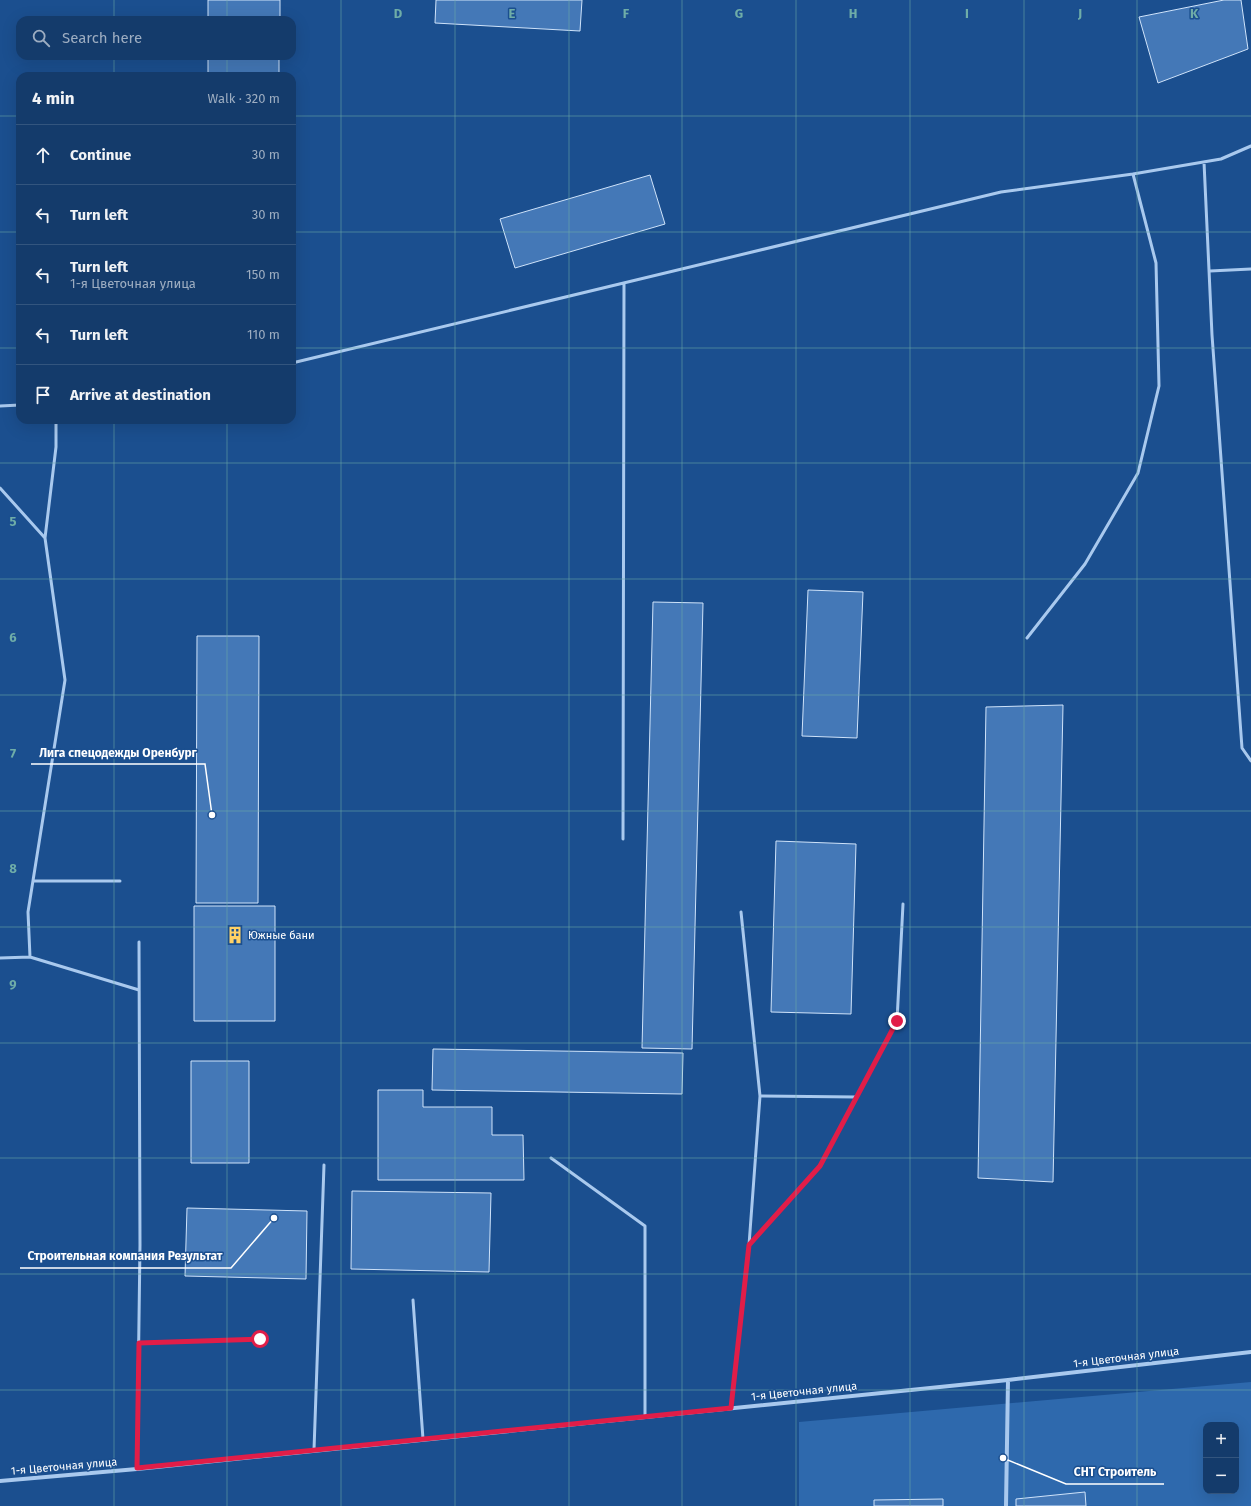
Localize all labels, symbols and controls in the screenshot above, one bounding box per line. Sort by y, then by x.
text: D [394,6,403,21]
text: E [509,6,516,21]
text: F [623,6,630,21]
text: G [735,6,743,21]
text: H [849,6,857,21]
text: I [965,6,969,21]
text: J [1077,6,1082,21]
text: K [1190,6,1199,21]
search box [16,16,296,60]
icon: search [30,27,52,49]
text: Search here [62,29,142,47]
text: 4 min [32,88,75,109]
text: Walk · 320 m [208,91,280,106]
icon: ahead [32,144,54,166]
text: Continue [70,146,131,164]
text: 30 m [252,147,280,162]
icon: left [32,204,54,226]
text: Turn left [70,206,128,224]
text: 30 m [252,207,280,222]
text: Turn left [70,258,128,276]
icon: left [32,264,54,286]
text: 150 m [246,267,280,282]
text: 1-я Цветочная улица [70,276,196,291]
icon: left [32,324,54,346]
text: Turn left [70,326,128,344]
text: 110 m [247,327,280,342]
icon: arrive [32,384,54,406]
text: Arrive at destination [70,386,211,404]
text: 5 [10,514,17,529]
text: 6 [9,630,17,645]
callout: Лига спецодежды Оренбург [31,740,205,764]
text: 7 [10,746,16,761]
text: Лига спецодежды Оренбург [39,746,198,760]
text: 8 [9,861,17,876]
building icon: Южные бани [225,925,245,945]
place label: Южные бани [248,929,315,942]
text: 9 [9,977,17,992]
route end [888,1012,906,1030]
callout: Строительная компания Результат [20,1244,231,1268]
text: Строительная компания Результат [28,1249,223,1263]
route start [251,1330,269,1348]
street label: 1-я Цветочная улица [1072,1345,1180,1370]
street label: 1-я Цветочная улица [750,1379,858,1404]
map controls [1203,1422,1239,1494]
button: + [1203,1422,1239,1458]
street label: 1-я Цветочная улица [10,1455,118,1478]
button: − [1203,1458,1239,1494]
callout: СНТ Строитель [1066,1460,1164,1484]
text: СНТ Строитель [1074,1465,1157,1479]

